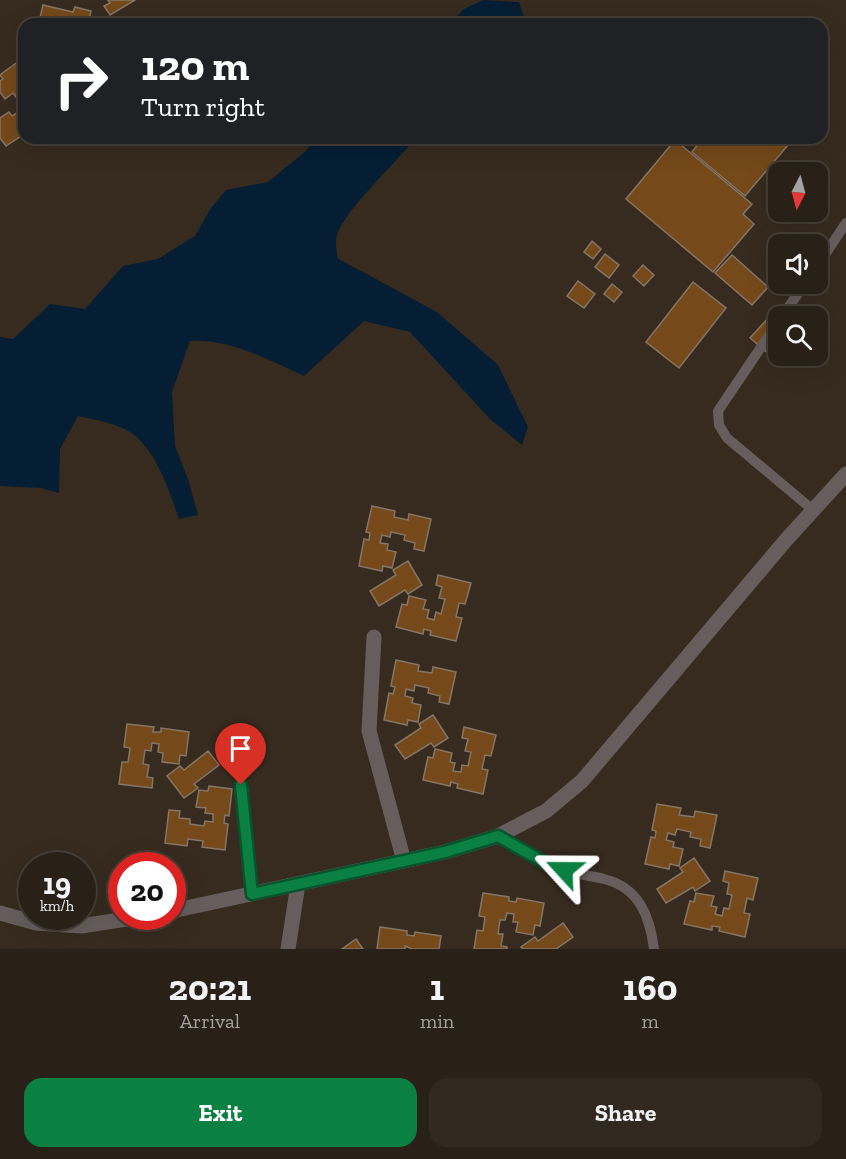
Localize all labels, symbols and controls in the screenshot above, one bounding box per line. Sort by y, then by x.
text: 120 m [141,40,249,91]
icon: right [42,42,120,120]
text: Turn right [141,91,265,123]
north arrow [768,162,828,222]
map controls [768,162,828,366]
button: sound [768,234,828,294]
button: search [768,306,828,366]
pin [215,723,266,785]
icon: arrive [224,732,257,765]
position arrow [532,838,596,902]
speed limit sign: 20 [108,852,186,930]
text: 19 [43,866,71,902]
text: km/h [40,897,74,915]
text: 20:21 [169,966,251,1009]
text: 1 [430,966,444,1009]
text: 160 [623,966,677,1009]
text: Arrival [180,1009,240,1033]
text: min [420,1009,454,1033]
text: m [642,1009,659,1033]
button: Exit [24,1078,417,1147]
button: Share [429,1078,822,1147]

